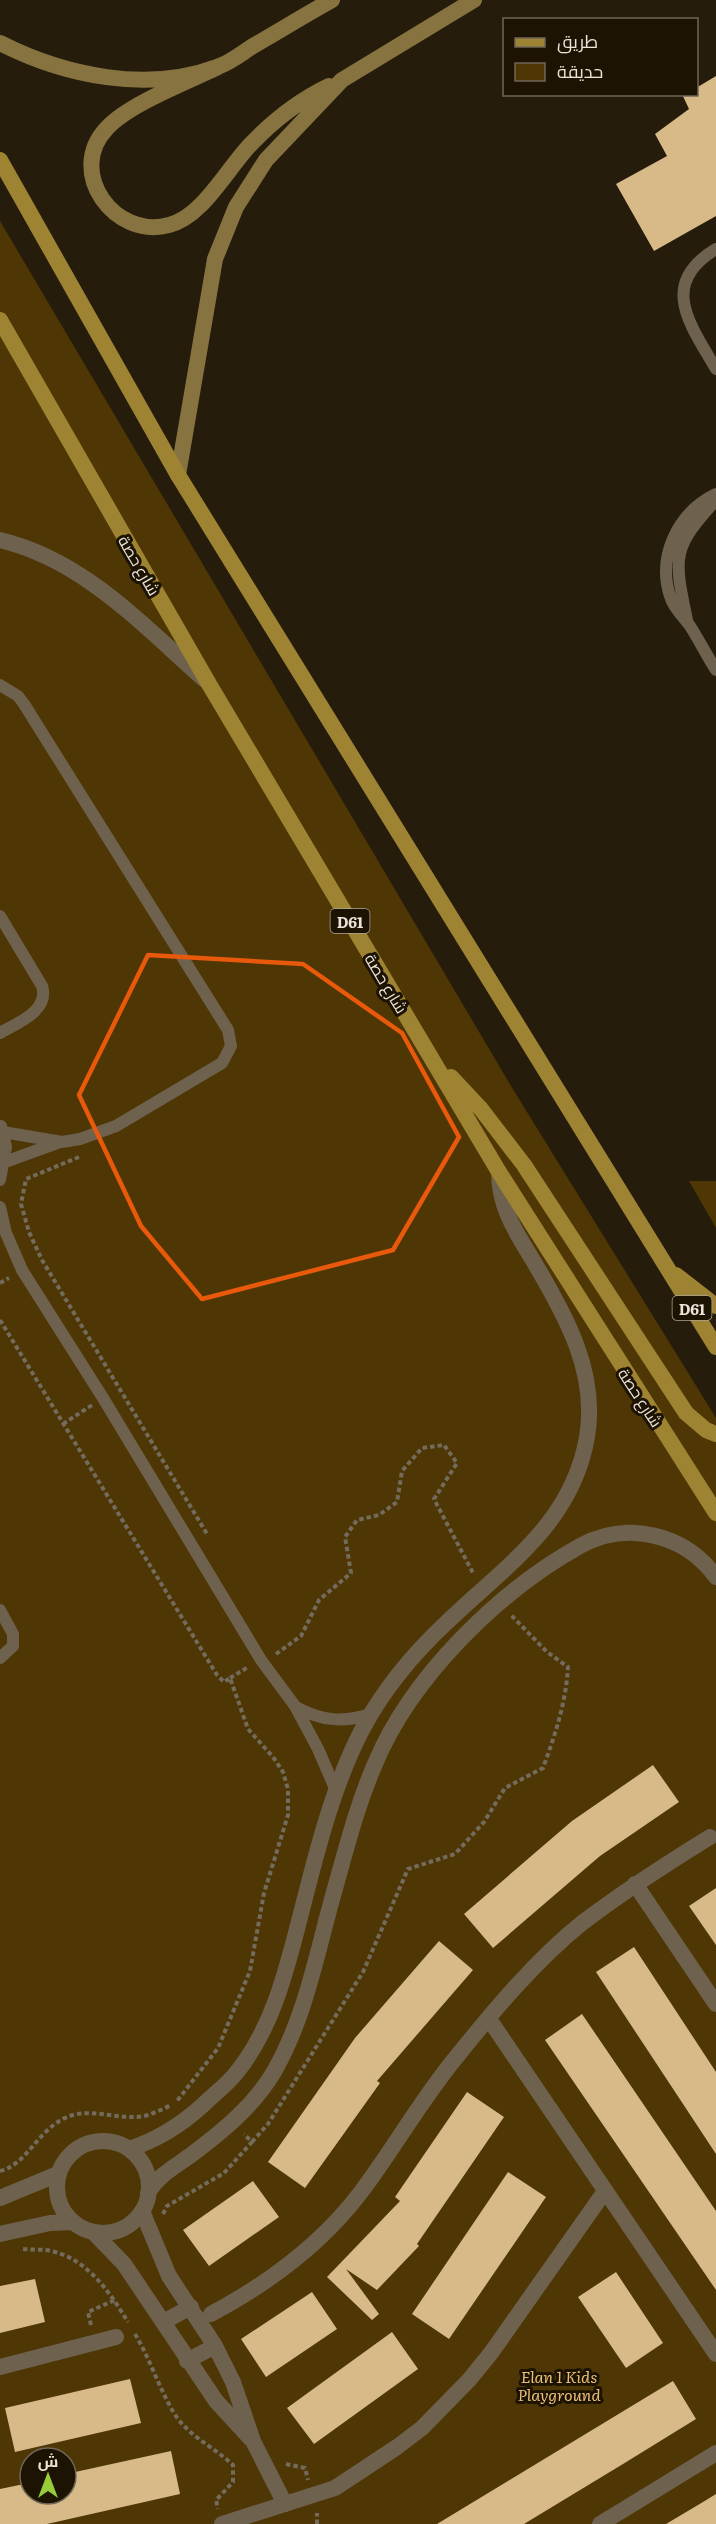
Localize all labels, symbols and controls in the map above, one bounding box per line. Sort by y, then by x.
legend [503,18,698,96]
text: طريق [557,27,598,54]
text: حديقة [557,57,603,84]
street label: شارع حصة [112,530,167,600]
road number: D61 [330,909,370,933]
street label: شارع حصة [359,949,414,1018]
road number: D61 [672,1296,712,1320]
street label: شارع حصة [612,1363,669,1432]
park label: Elan 1 Kids Playground [517,2364,601,2406]
north arrow [18,2446,78,2506]
text: ش [38,2448,58,2472]

